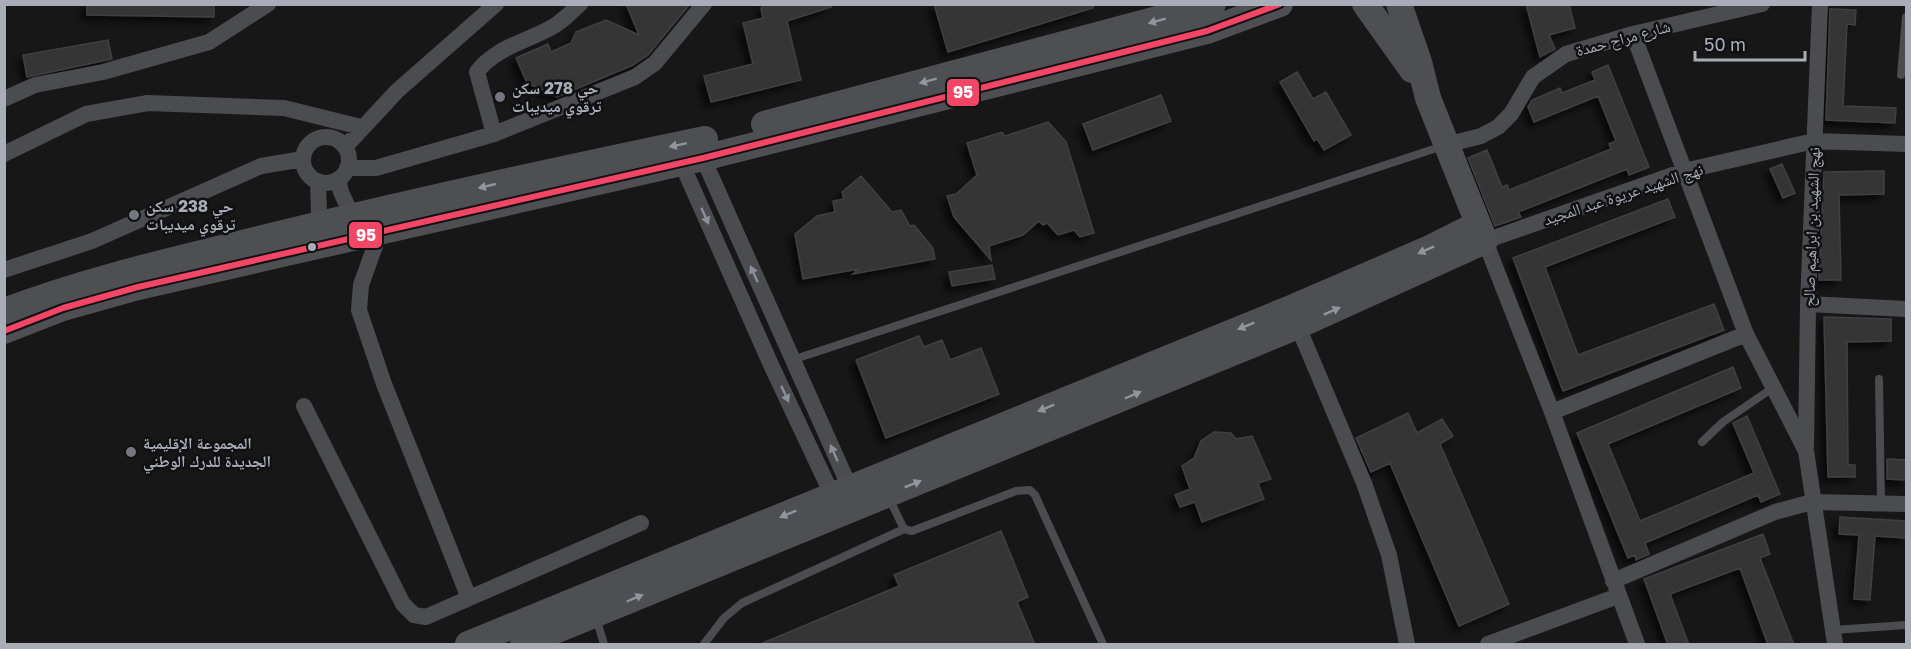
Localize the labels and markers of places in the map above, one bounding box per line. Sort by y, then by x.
place label: حي 278 سكن ترقوي ميديبات [512,78,602,119]
marker: حي 278 سكن ترقوي ميديبات [493,90,507,104]
place label: حي 238 سكن ترقوي ميديبات [146,196,236,237]
marker: حي 238 سكن ترقوي ميديبات [127,208,141,222]
unlabelled marker [306,241,318,253]
place label: المجموعة الإقليمية الجديدة للدرك الوطني [143,433,271,474]
marker: المجموعة الإقليمية الجديدة للدرك الوطني [124,445,138,459]

